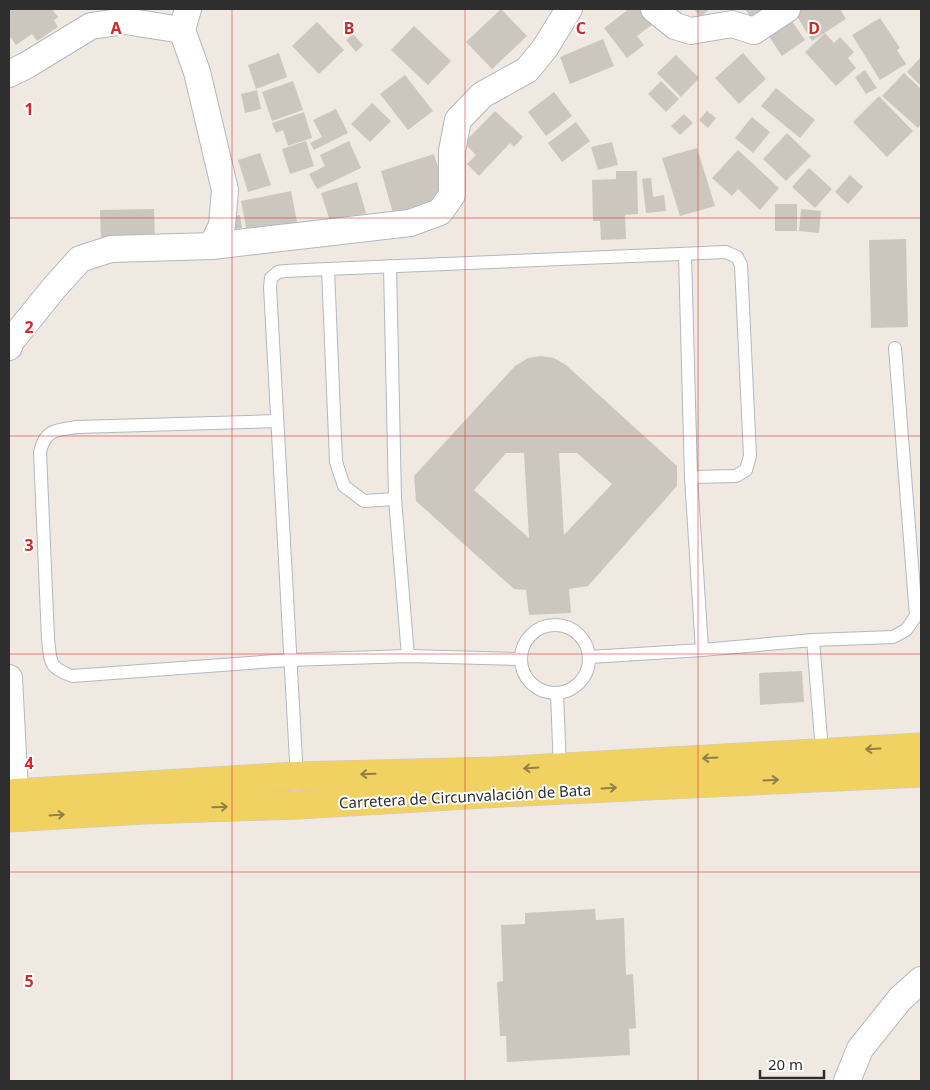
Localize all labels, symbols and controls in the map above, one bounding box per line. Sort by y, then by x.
text: A [110,17,122,39]
text: B [344,17,354,39]
text: C [576,17,586,39]
text: D [808,17,820,39]
text: 1 [24,98,34,120]
text: 2 [24,316,34,338]
text: 3 [24,534,34,556]
one-way arrow [865,744,881,753]
text: 4 [24,752,34,774]
one-way arrow [703,753,719,762]
one-way arrow [523,764,539,773]
one-way arrow [361,770,377,779]
one-way arrow [763,776,779,785]
street label: Carretera de Circunvalación de Bata [338,779,592,813]
one-way arrow [601,784,617,793]
one-way arrow [211,803,227,812]
one-way arrow [49,811,65,820]
text: 5 [24,970,34,992]
scale bar [760,1048,824,1080]
text: 20 m [768,1054,803,1074]

